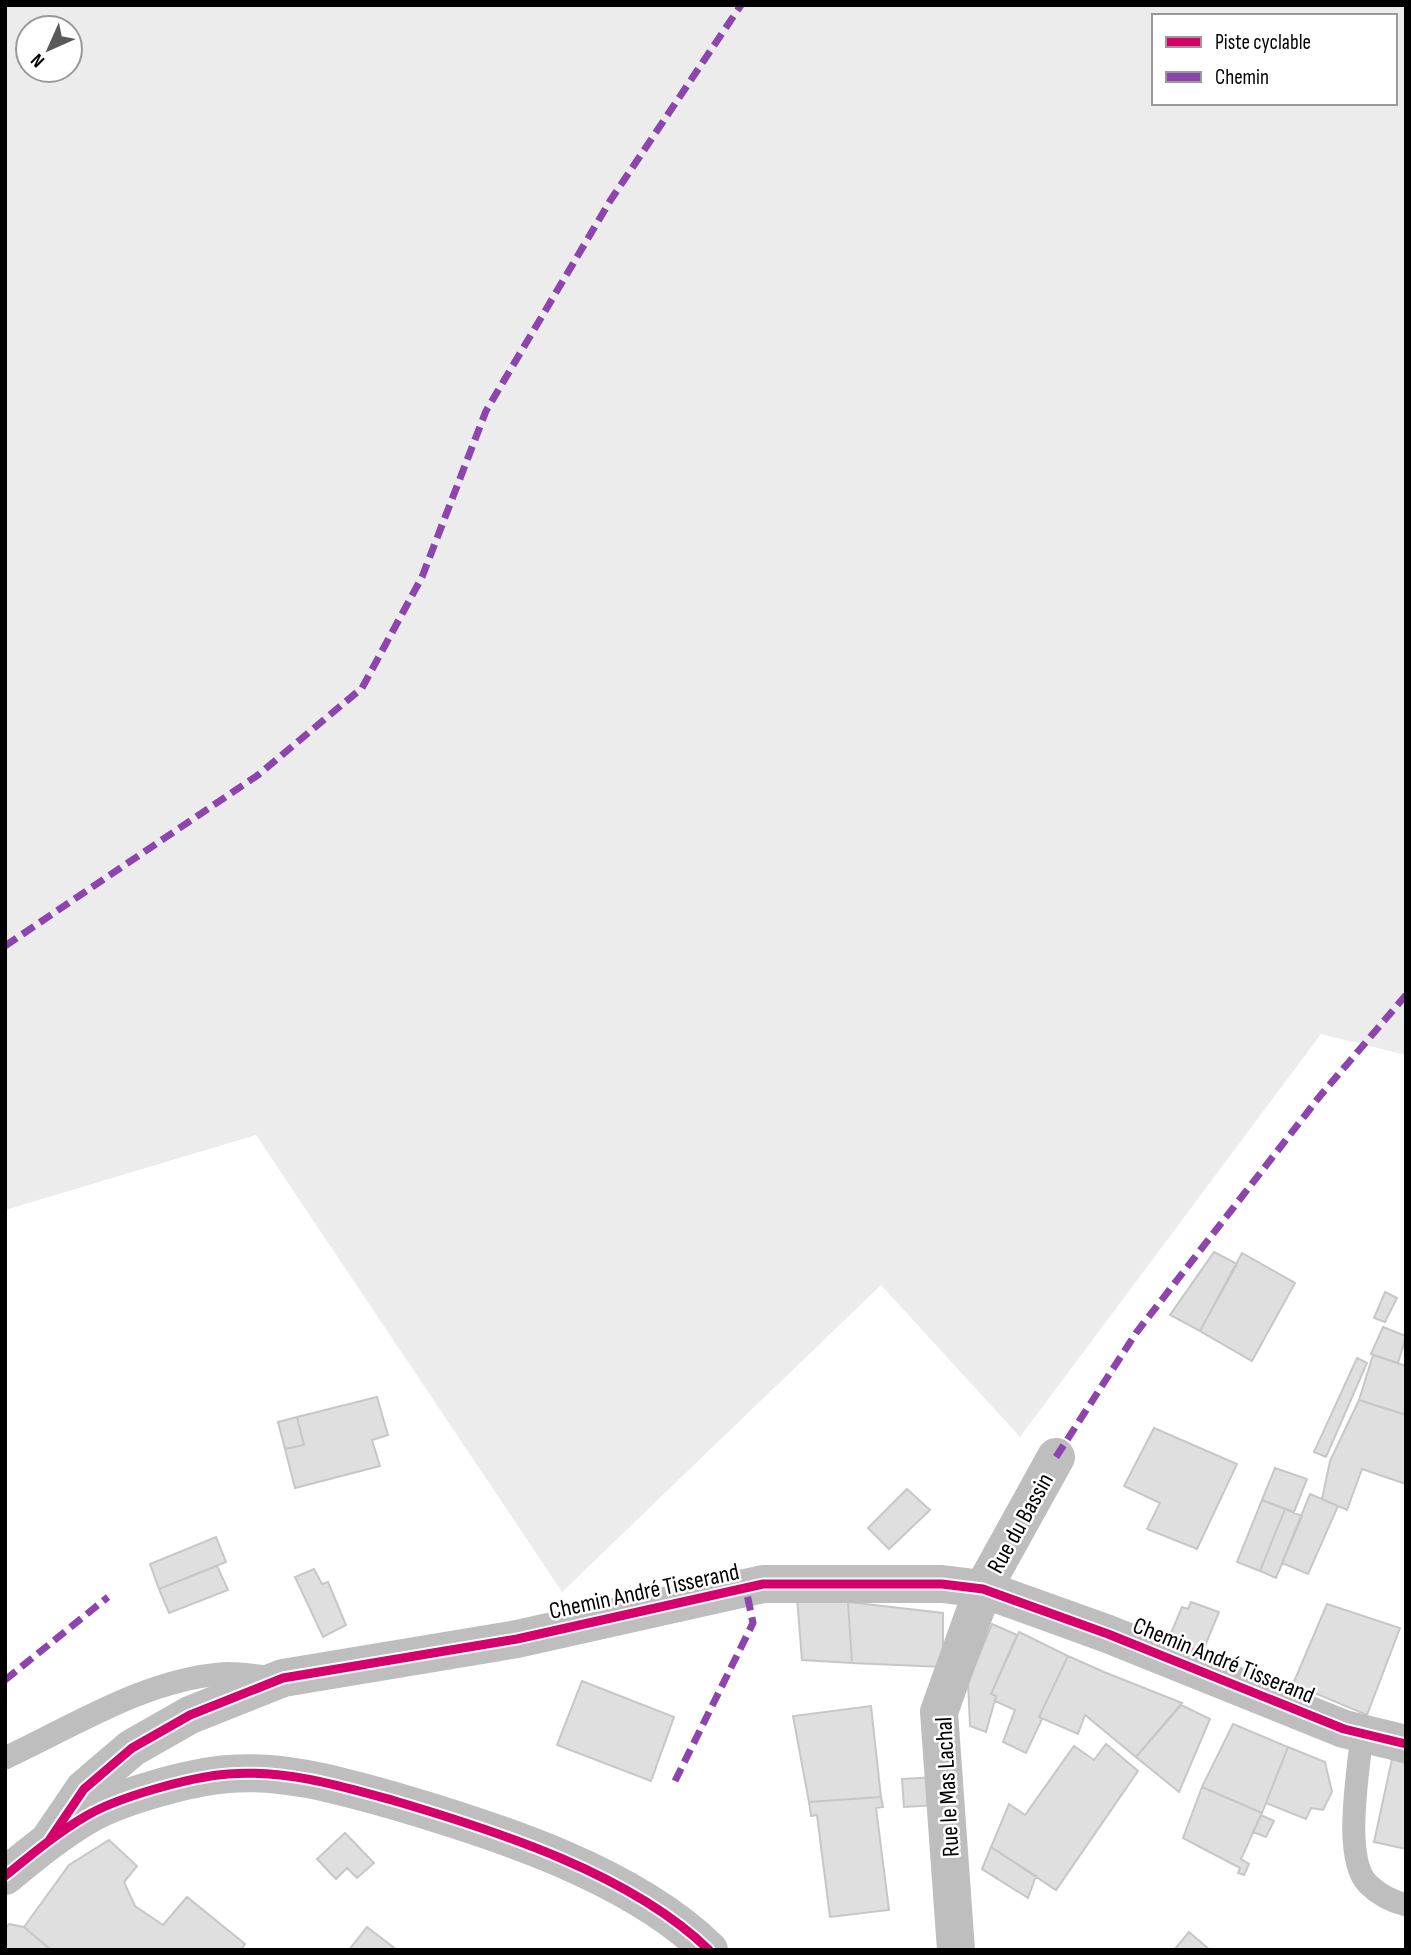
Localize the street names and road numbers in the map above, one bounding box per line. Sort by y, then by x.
street label: Rue du Bassin [981,1468,1060,1578]
street label: Chemin André Tisserand [547,1557,742,1626]
street label: Chemin André Tisserand [1129,1611,1319,1710]
street label: Rue le Mas Lachal [929,1716,966,1858]

